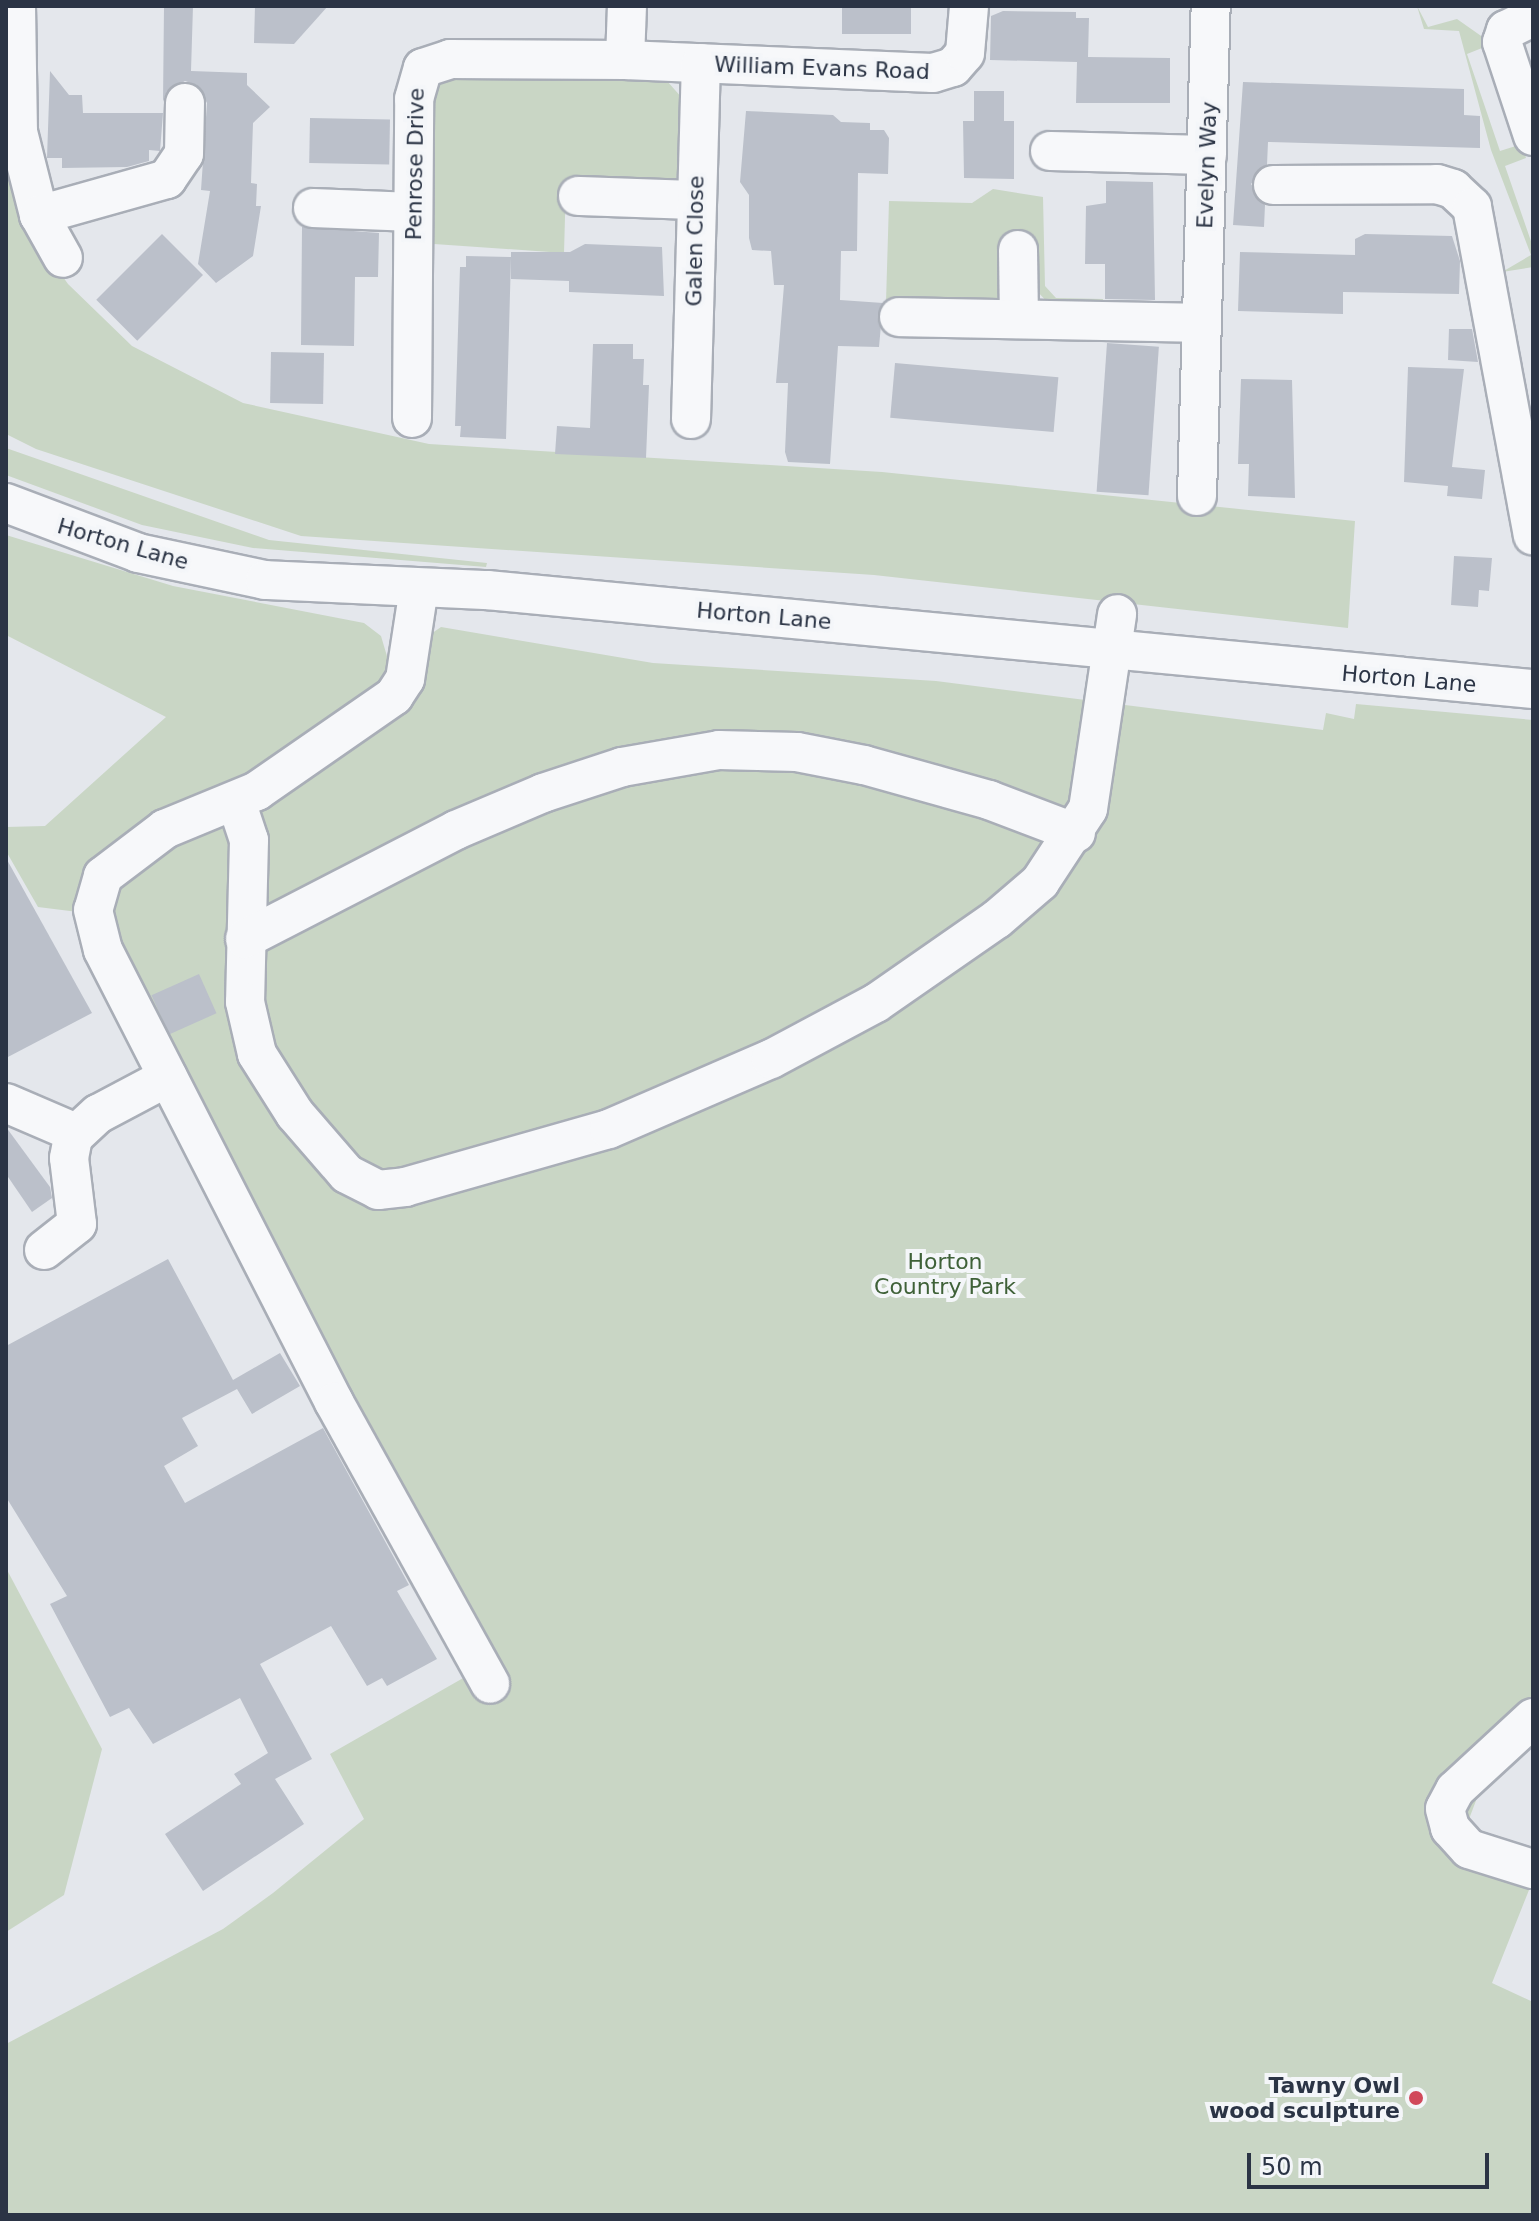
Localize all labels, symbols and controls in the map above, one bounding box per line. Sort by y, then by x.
street label: William Evans Road [714,51,930,85]
street label: Penrose Drive [400,87,430,241]
street label: Evelyn Way [1192,101,1222,229]
street label: Galen Close [681,175,709,307]
street label: Horton Lane [54,513,192,575]
street label: Horton Lane [695,597,833,635]
street label: Horton Lane [1340,660,1478,698]
park label: Horton Country Park [874,1248,1016,1300]
place label: Tawny Owl wood sculpture [1209,2072,1400,2124]
marker: Tawny Owl wood sculpture [1407,2089,1425,2107]
scale bar [1251,2137,1493,2187]
text: 50 m [1261,2153,1323,2181]

